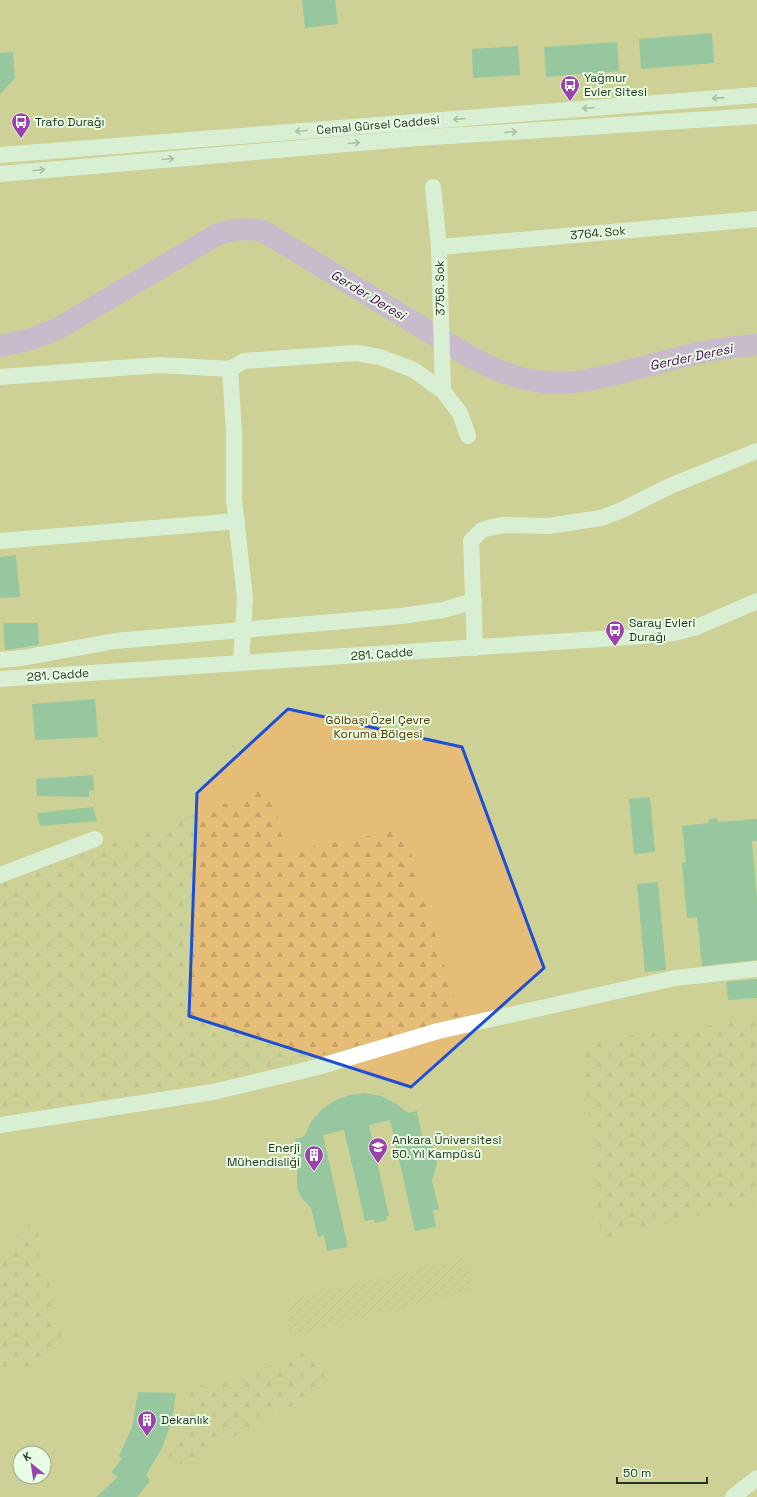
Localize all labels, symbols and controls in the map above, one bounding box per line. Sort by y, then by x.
place label: Yağmur Evler Sitesi [584,70,647,100]
bus stop icon: Yağmur Evler Sitesi [559,74,581,102]
one-way arrow [712,95,725,102]
one-way arrow [582,105,595,112]
bus stop icon: Trafo Durağı [10,111,32,139]
street label: Cemal Gürsel Caddesi [316,112,440,138]
place label: Trafo Durağı [35,114,105,130]
one-way arrow [453,115,466,122]
one-way arrow [295,128,308,135]
one-way arrow [504,129,517,136]
one-way arrow [347,140,360,147]
one-way arrow [161,156,174,163]
one-way arrow [32,167,45,174]
street label: 3764. Sok [570,223,627,243]
street label: 3756. Sok [432,260,448,316]
water label: Gerder Deresi [328,266,410,325]
water label: Gerder Deresi [648,340,736,374]
place label: Saray Evleri Durağı [629,615,696,645]
bus stop icon: Saray Evleri Durağı [604,619,626,647]
street label: 281. Cadde [350,644,414,664]
street label: 281. Cadde [26,665,90,685]
park label: Gölbaşı Özel Çevre Koruma Bölgesi [326,712,430,742]
place label: Ankara Üniversitesi 50. Yıl Kampüsü [392,1132,501,1162]
school or university icon: Ankara Üniversitesi 50. Yıl Kampüsü [367,1136,389,1164]
place label: Enerji Mühendisliği [227,1140,300,1170]
building icon: Enerji Mühendisliği [303,1144,325,1172]
building icon: Dekanlık [136,1409,158,1437]
place label: Dekanlık [161,1412,210,1428]
north arrow [12,1445,52,1485]
text: K [21,1449,34,1464]
scale bar [617,1459,707,1485]
text: 50 m [623,1465,651,1481]

